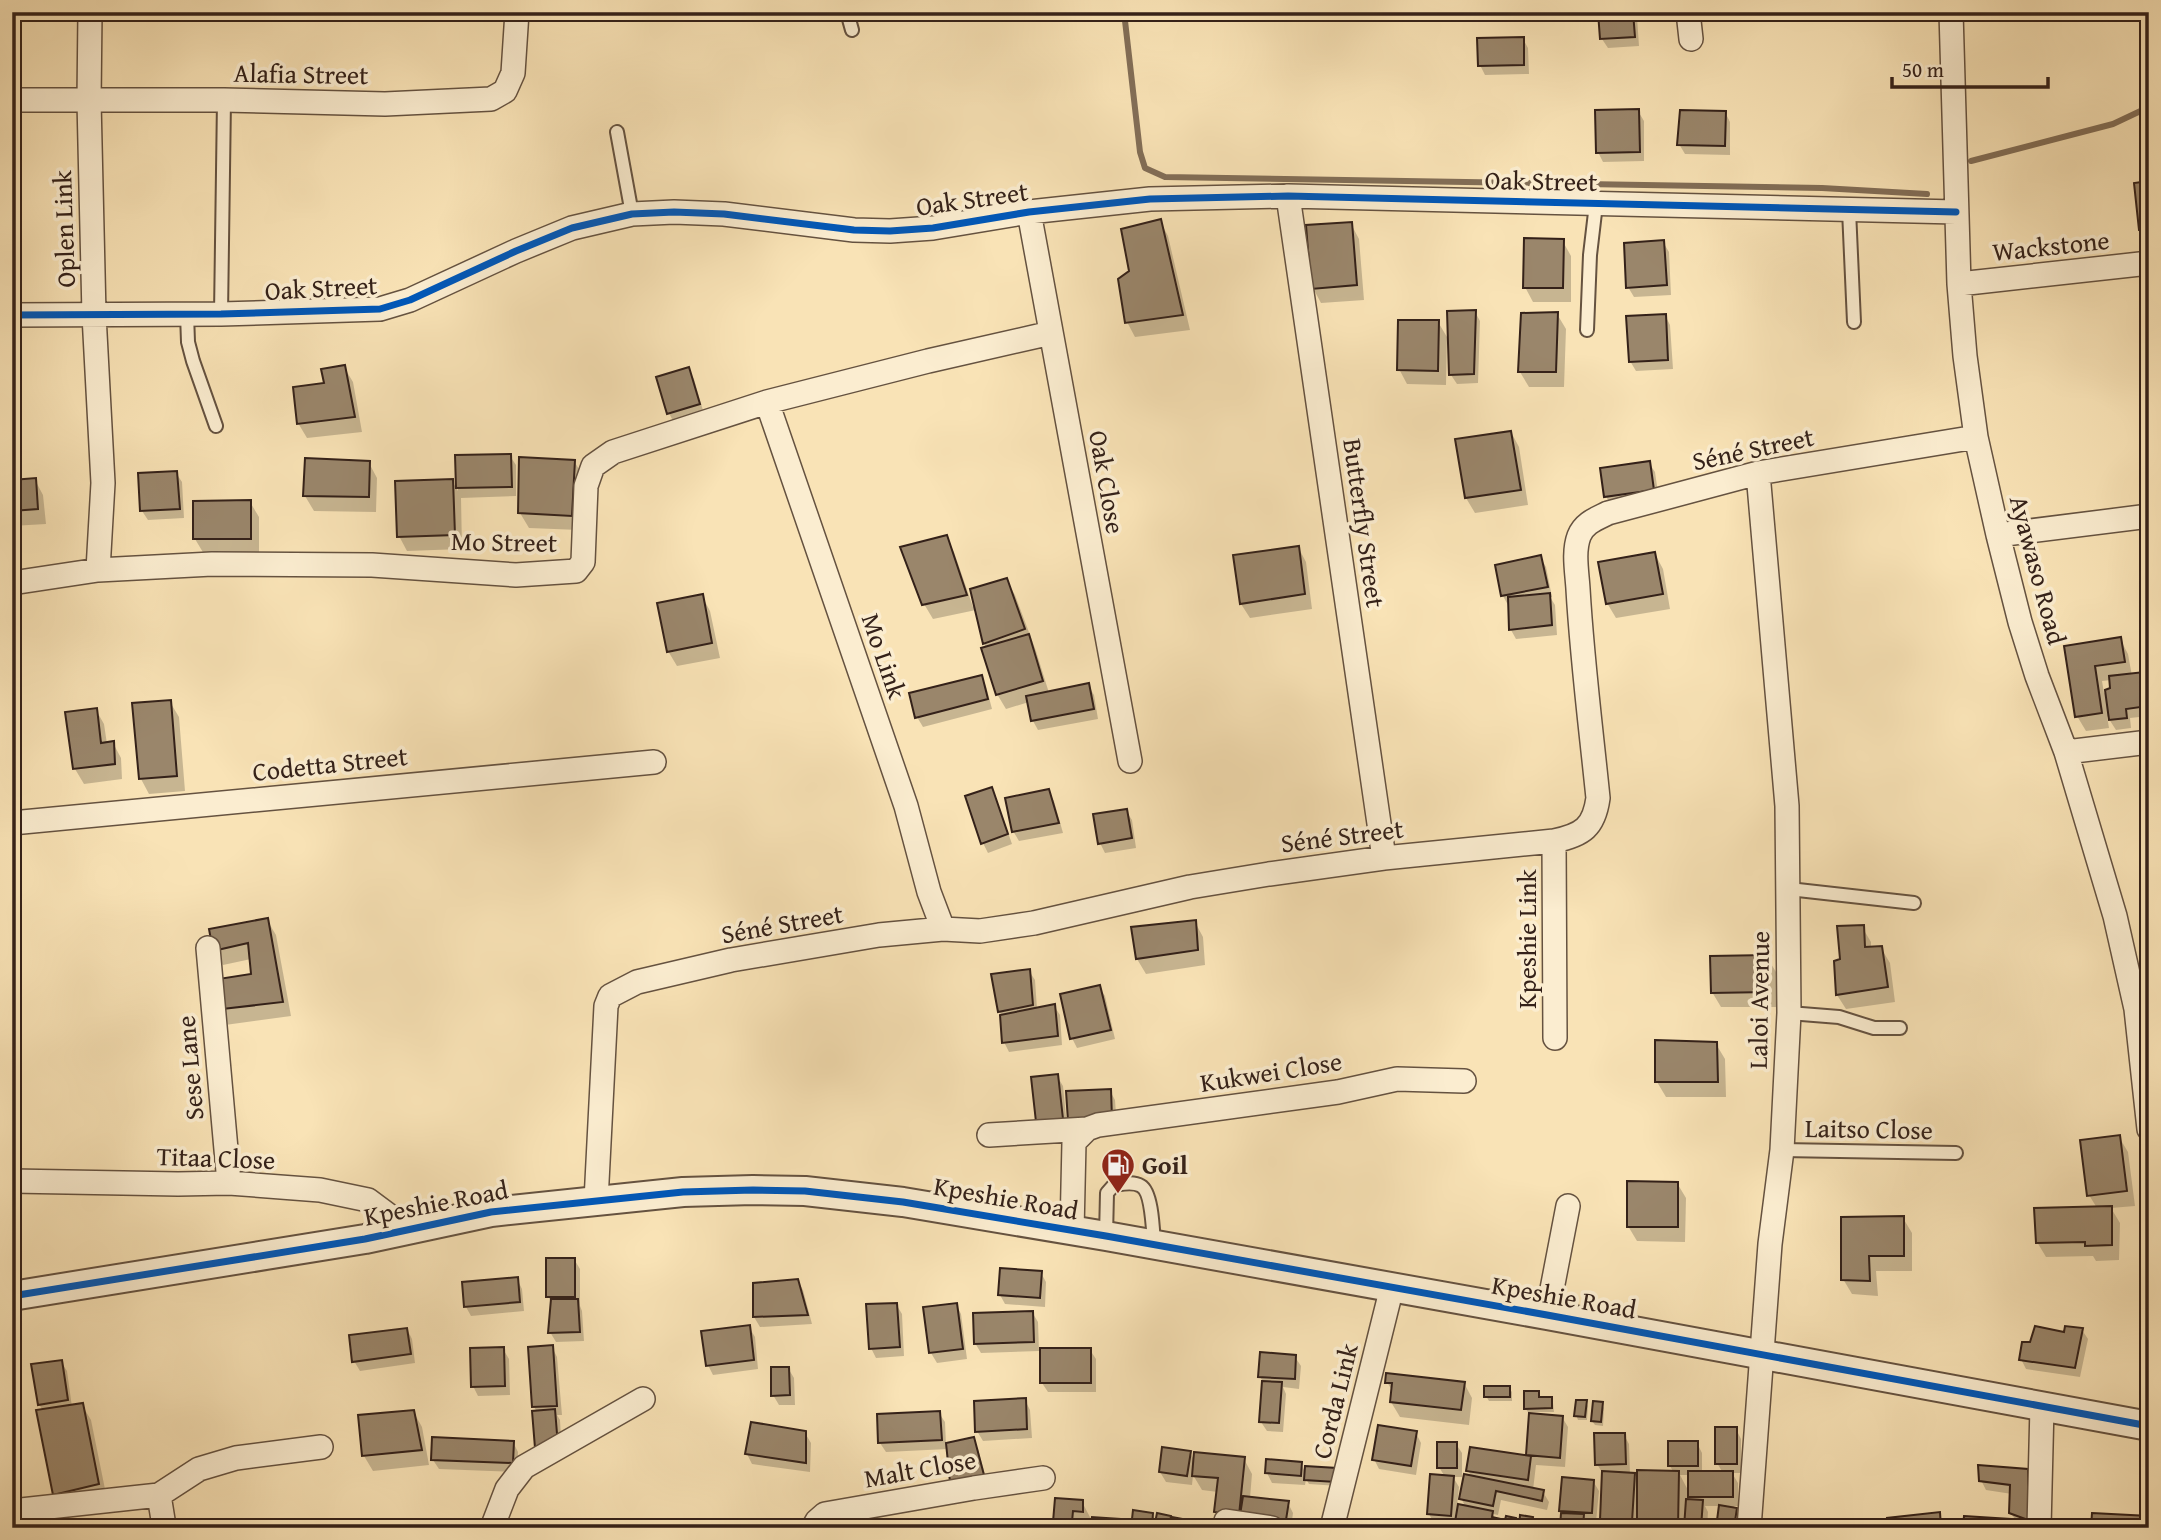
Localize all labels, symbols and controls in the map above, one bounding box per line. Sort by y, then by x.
scale bar [1892,46,2047,90]
street label: Alafia Street [233,53,369,94]
text: 50 m [1902,54,1944,85]
street label: Oak Street [1484,160,1598,201]
street label: Oplen Link [42,169,85,288]
street label: Oak Street [913,171,1030,226]
street label: Wackstone [1991,220,2111,271]
street label: Oak Street [264,265,378,310]
street label: Séné Street [1689,417,1817,480]
street label: Oak Close [1079,427,1136,537]
street label: Butterfly Street [1333,436,1396,610]
street label: Ayawaso Road [2000,491,2077,649]
street label: Mo Street [451,521,557,562]
street label: Mo Link [852,608,918,705]
street label: Codetta Street [251,736,409,791]
street label: Séné Street [1278,809,1405,862]
street label: Kpeshie Link [1507,868,1546,1009]
street label: Séné Street [718,894,846,953]
street label: Laloi Avenue [1738,930,1779,1070]
street label: Sese Lane [166,1014,213,1122]
street label: Kukwei Close [1197,1041,1345,1102]
street label: Laitso Close [1805,1108,1933,1149]
street label: Titaa Close [156,1136,276,1179]
place label: Goil [1142,1145,1188,1184]
fuel station icon: Goil [1099,1146,1137,1195]
street label: Kpeshie Road [931,1166,1082,1229]
street label: Kpeshie Road [360,1169,511,1236]
street label: Kpeshie Road [1489,1265,1640,1328]
street label: Corda Link [1301,1338,1368,1463]
street label: Malt Close [861,1439,979,1498]

